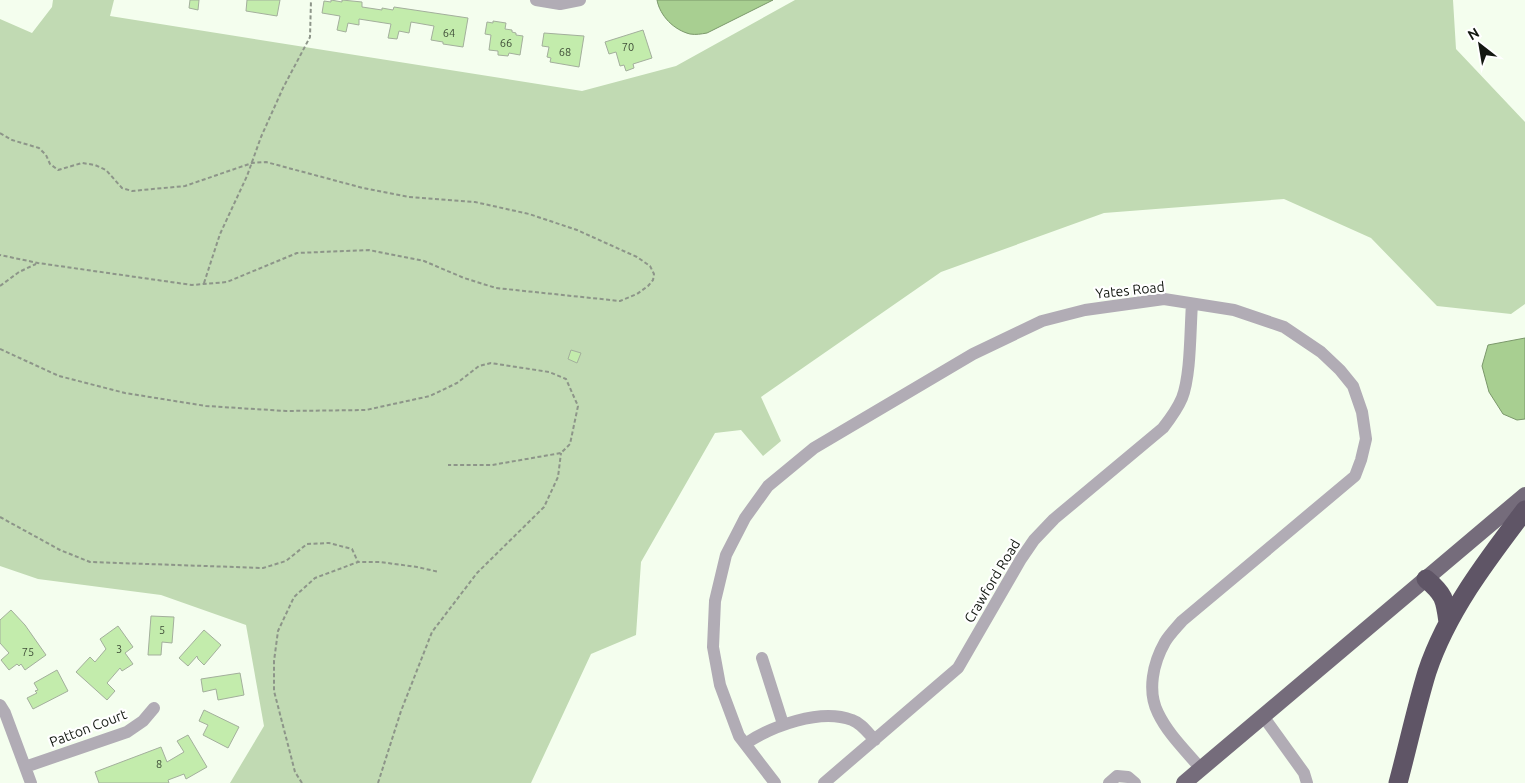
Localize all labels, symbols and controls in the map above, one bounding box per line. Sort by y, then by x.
north arrow [1455,20,1505,70]
text: N [1465,24,1482,43]
house number: 64 [443,27,455,39]
house number: 66 [500,37,512,49]
house number: 70 [622,41,634,53]
house number: 68 [559,46,571,58]
street label: Yates Road [1095,278,1165,302]
street label: Crawford Road [961,536,1023,626]
house number: 5 [159,624,165,636]
house number: 3 [116,643,122,655]
house number: 75 [22,646,34,658]
street label: Patton Court [47,706,129,750]
house number: 8 [156,758,162,770]

